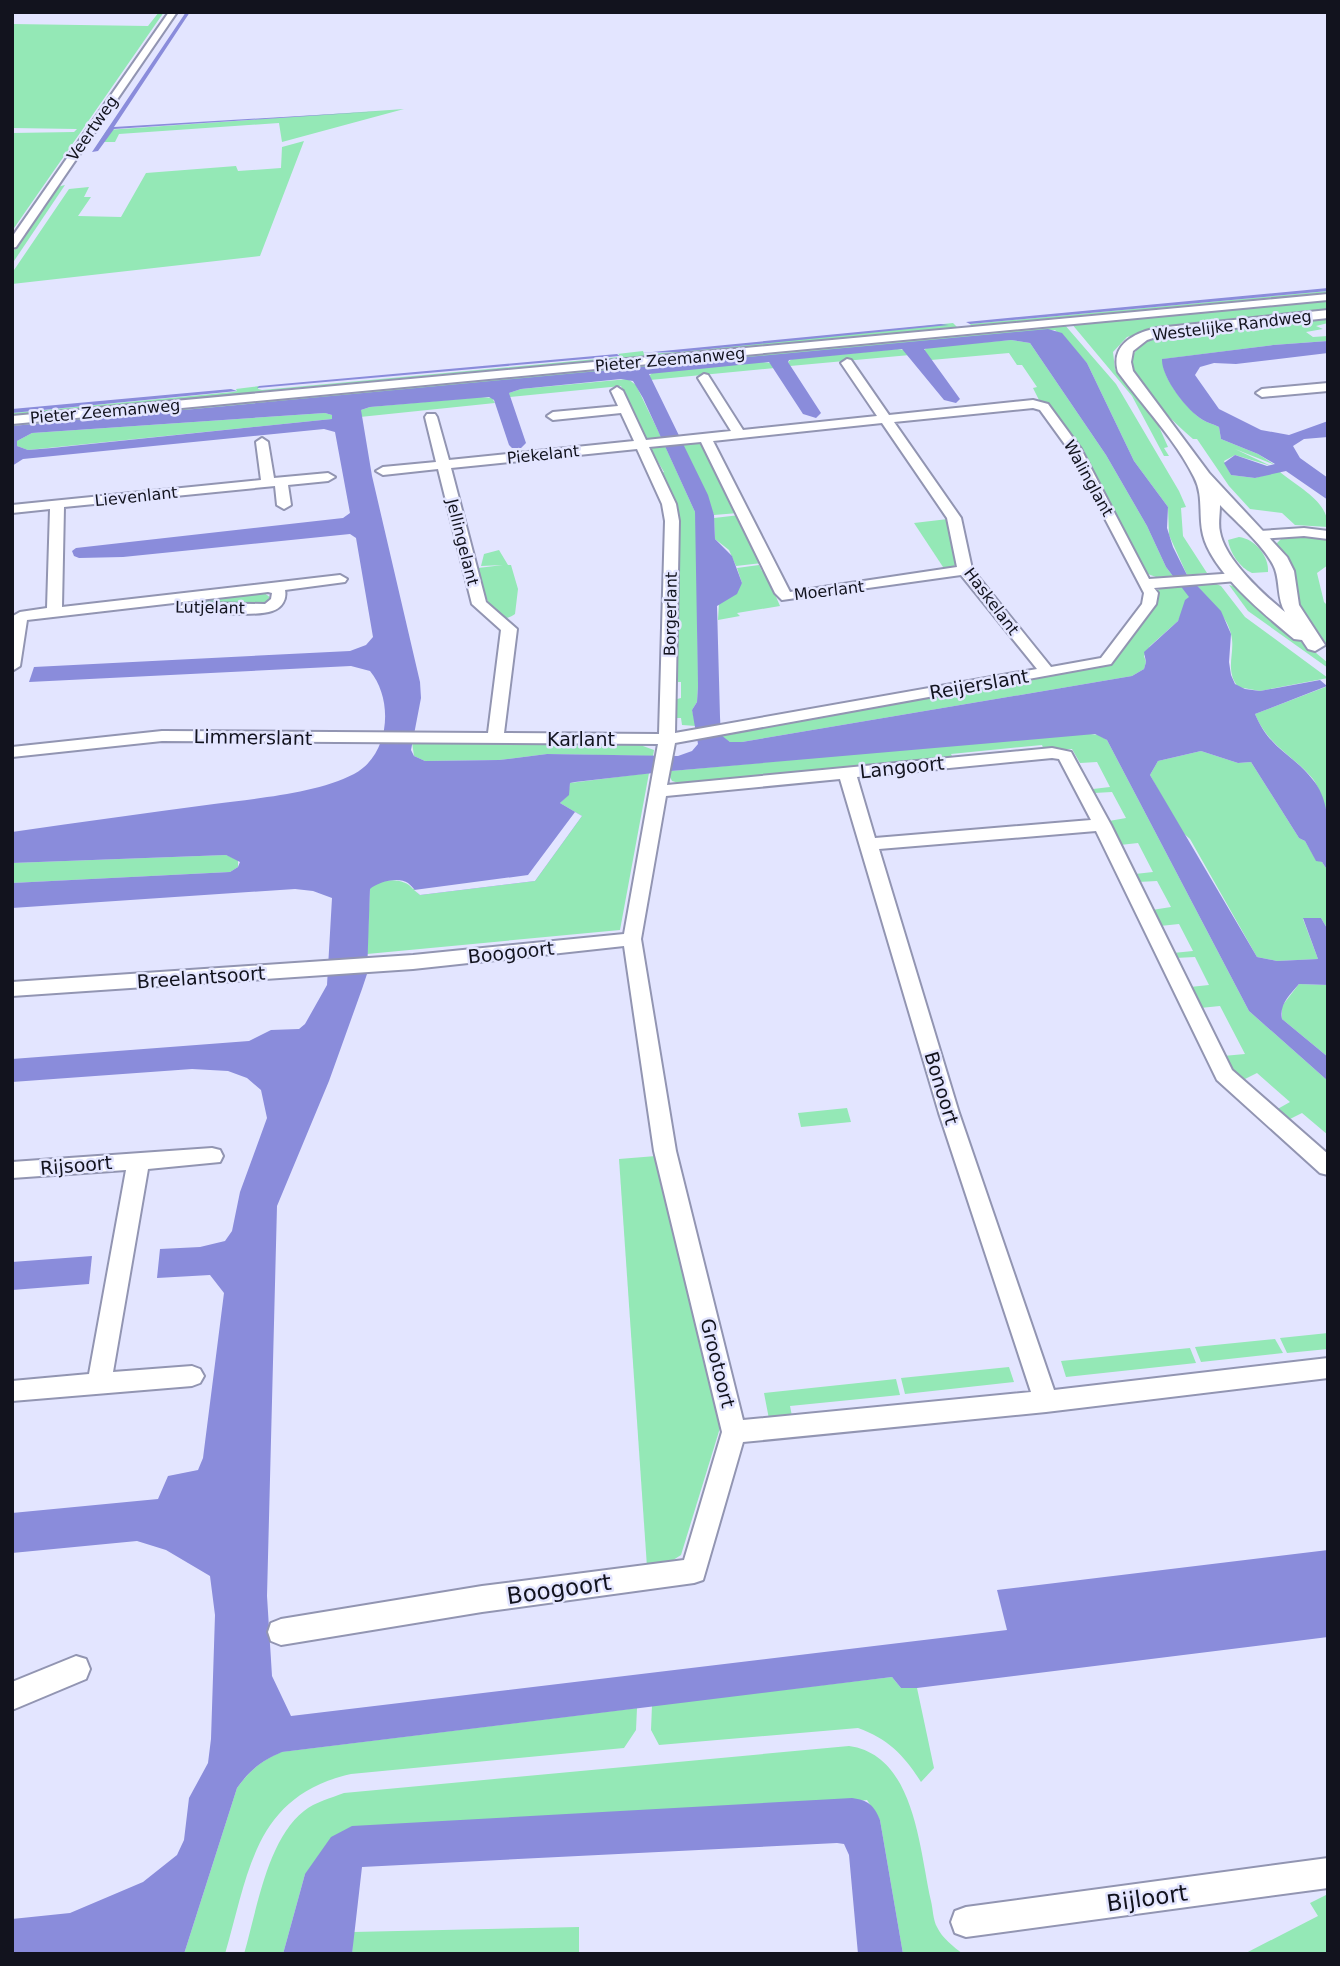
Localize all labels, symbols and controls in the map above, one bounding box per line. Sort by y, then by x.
street label: Veertweg [63,92,122,165]
street label: Westelijke Randweg [1151,306,1313,345]
street label: Pieter Zeemanweg [594,343,746,376]
street label: Pieter Zeemanweg [29,395,181,428]
street label: Walinglant [1060,437,1117,520]
street label: Piekelant [506,441,580,468]
street label: Lievenlant [94,483,178,510]
street label: Jellingelant [442,496,482,587]
street label: Haskelant [960,564,1023,639]
street label: Borgerlant [660,572,681,656]
street label: Moerlant [793,577,865,604]
street label: Lutjelant [175,597,245,618]
street label: Reijerslant [928,664,1030,704]
street label: Limmerslant [193,725,313,749]
street label: Karlant [547,728,615,750]
street label: Langoort [859,752,945,782]
street label: Boogoort [467,937,555,967]
street label: Breelantsoort [136,962,266,992]
street label: Bonoort [920,1049,964,1127]
street label: Rijsoort [39,1151,113,1179]
street label: Grootoort [696,1316,740,1410]
street label: Boogoort [505,1569,613,1609]
street label: Bijloort [1105,1879,1189,1917]

